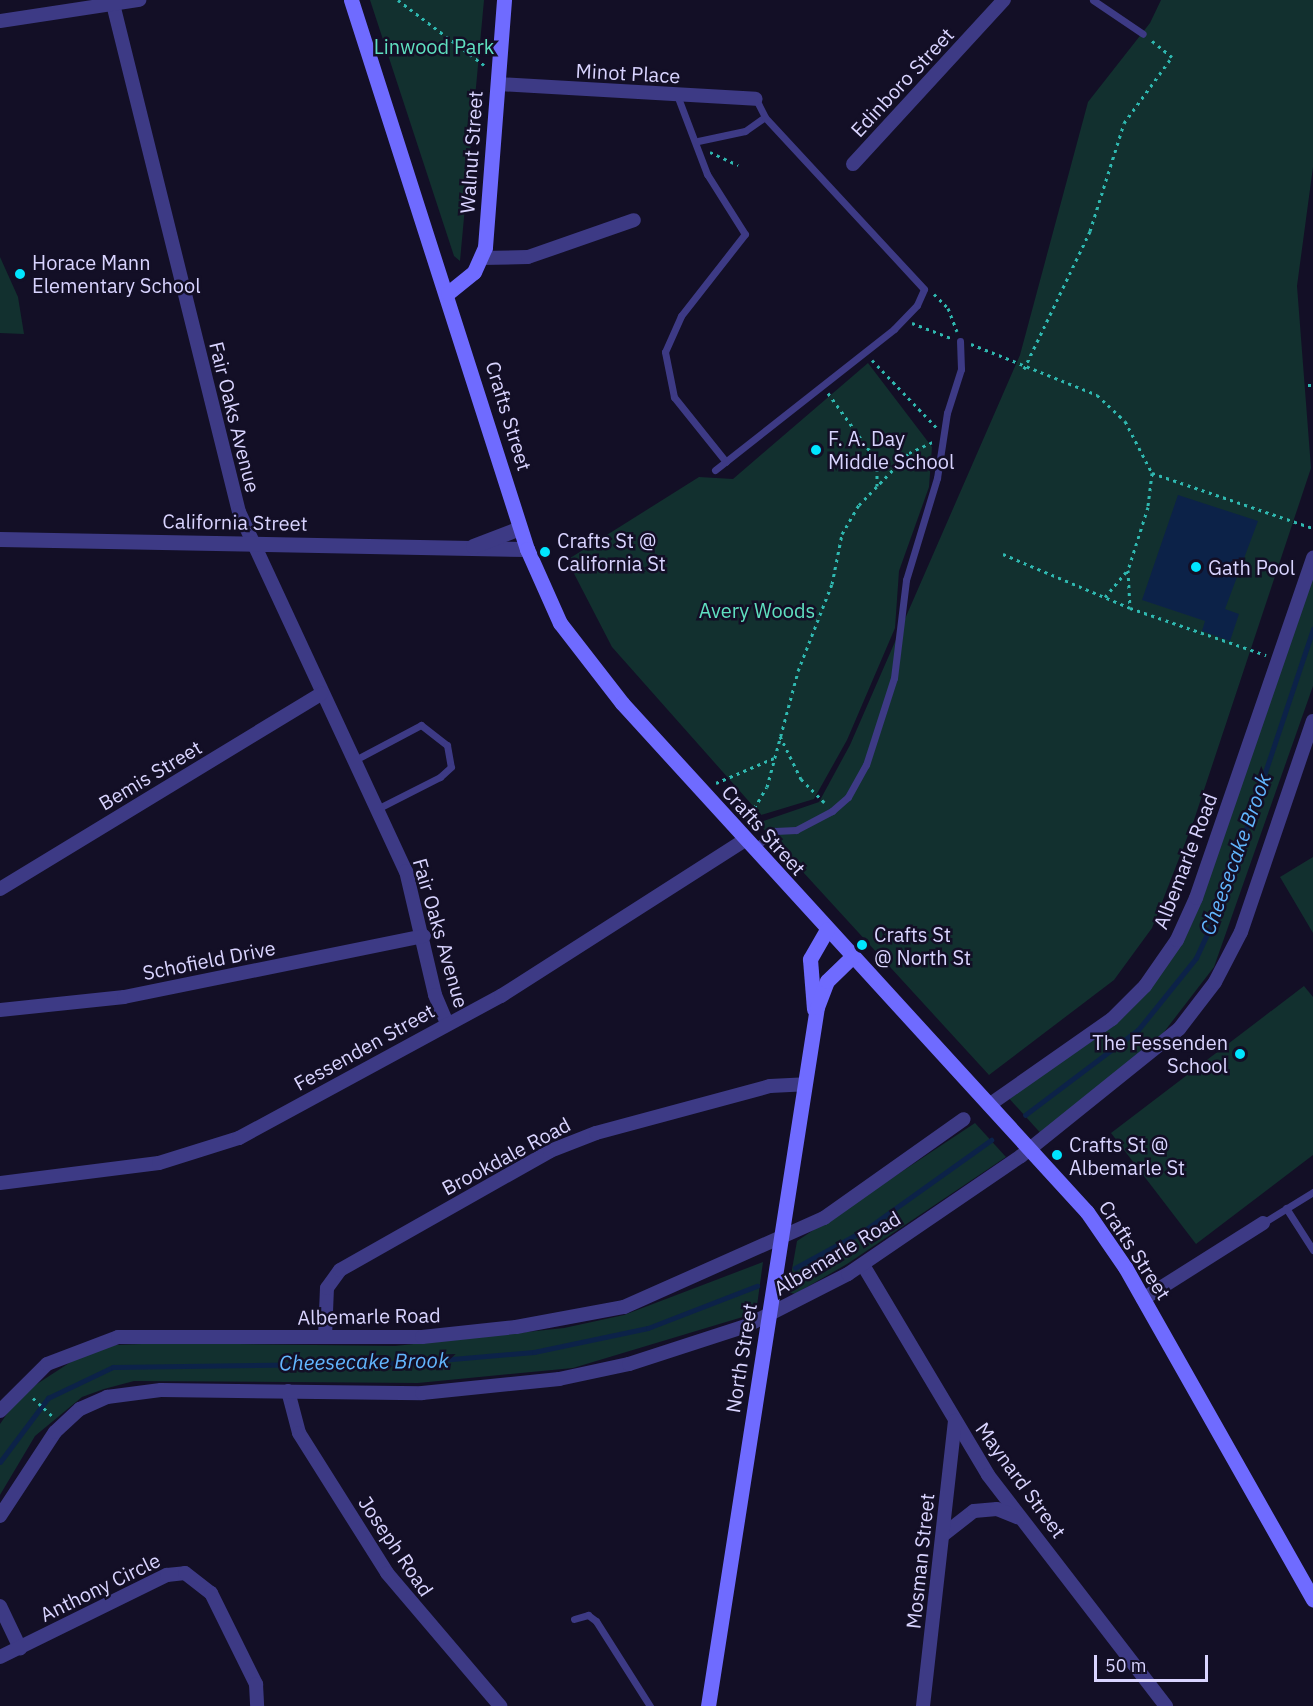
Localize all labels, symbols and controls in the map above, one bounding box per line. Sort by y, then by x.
street label: Edinboro Street [845,23,959,141]
park label: Linwood Park [374,34,494,58]
street label: Minot Place [575,58,681,88]
street label: Walnut Street [455,90,487,214]
place label: Horace Mann Elementary School [32,250,201,297]
marker: Horace Mann Elementary School [13,267,27,281]
street label: Fair Oaks Avenue [205,339,265,495]
street label: Crafts Street [481,358,537,474]
place label: F. A. Day Middle School [828,426,954,473]
marker: F. A. Day Middle School [809,443,823,457]
street label: California Street [162,509,308,535]
place label: Crafts St @ California St [557,528,666,575]
marker: Crafts St @ California St [538,545,552,559]
place label: Gath Pool [1208,555,1295,579]
marker: Gath Pool [1189,560,1203,574]
park label: Avery Woods [699,598,815,622]
street label: Bemis Street [94,735,206,815]
water label: Cheesecake Brook [1194,770,1276,938]
street label: Crafts Street [717,780,811,880]
street label: Albemarle Road [1148,790,1222,932]
street label: Fair Oaks Avenue [408,855,474,1011]
place label: Crafts St @ North St [874,922,971,969]
street label: Schofield Drive [141,935,277,985]
marker: Crafts St @ North St [855,938,869,952]
street label: Fessenden Street [290,998,438,1096]
place label: The Fessenden School [1092,1030,1228,1077]
marker: The Fessenden School [1233,1047,1247,1061]
street label: Brookdale Road [438,1112,574,1200]
place label: Crafts St @ Albemarle St [1069,1132,1185,1179]
marker: Crafts St @ Albemarle St [1050,1148,1064,1162]
street label: Crafts Street [1094,1196,1176,1304]
street label: Albemarle Road [769,1206,905,1300]
street label: North Street [720,1301,762,1415]
street label: Albemarle Road [297,1303,441,1329]
water label: Cheesecake Brook [279,1347,449,1375]
street label: Maynard Street [971,1417,1071,1543]
street label: Joseph Road [354,1491,438,1601]
street label: Mosman Street [901,1492,939,1630]
street label: Anthony Circle [36,1548,164,1626]
scale bar [1097,1643,1211,1681]
text: 50 m [1105,1654,1147,1677]

